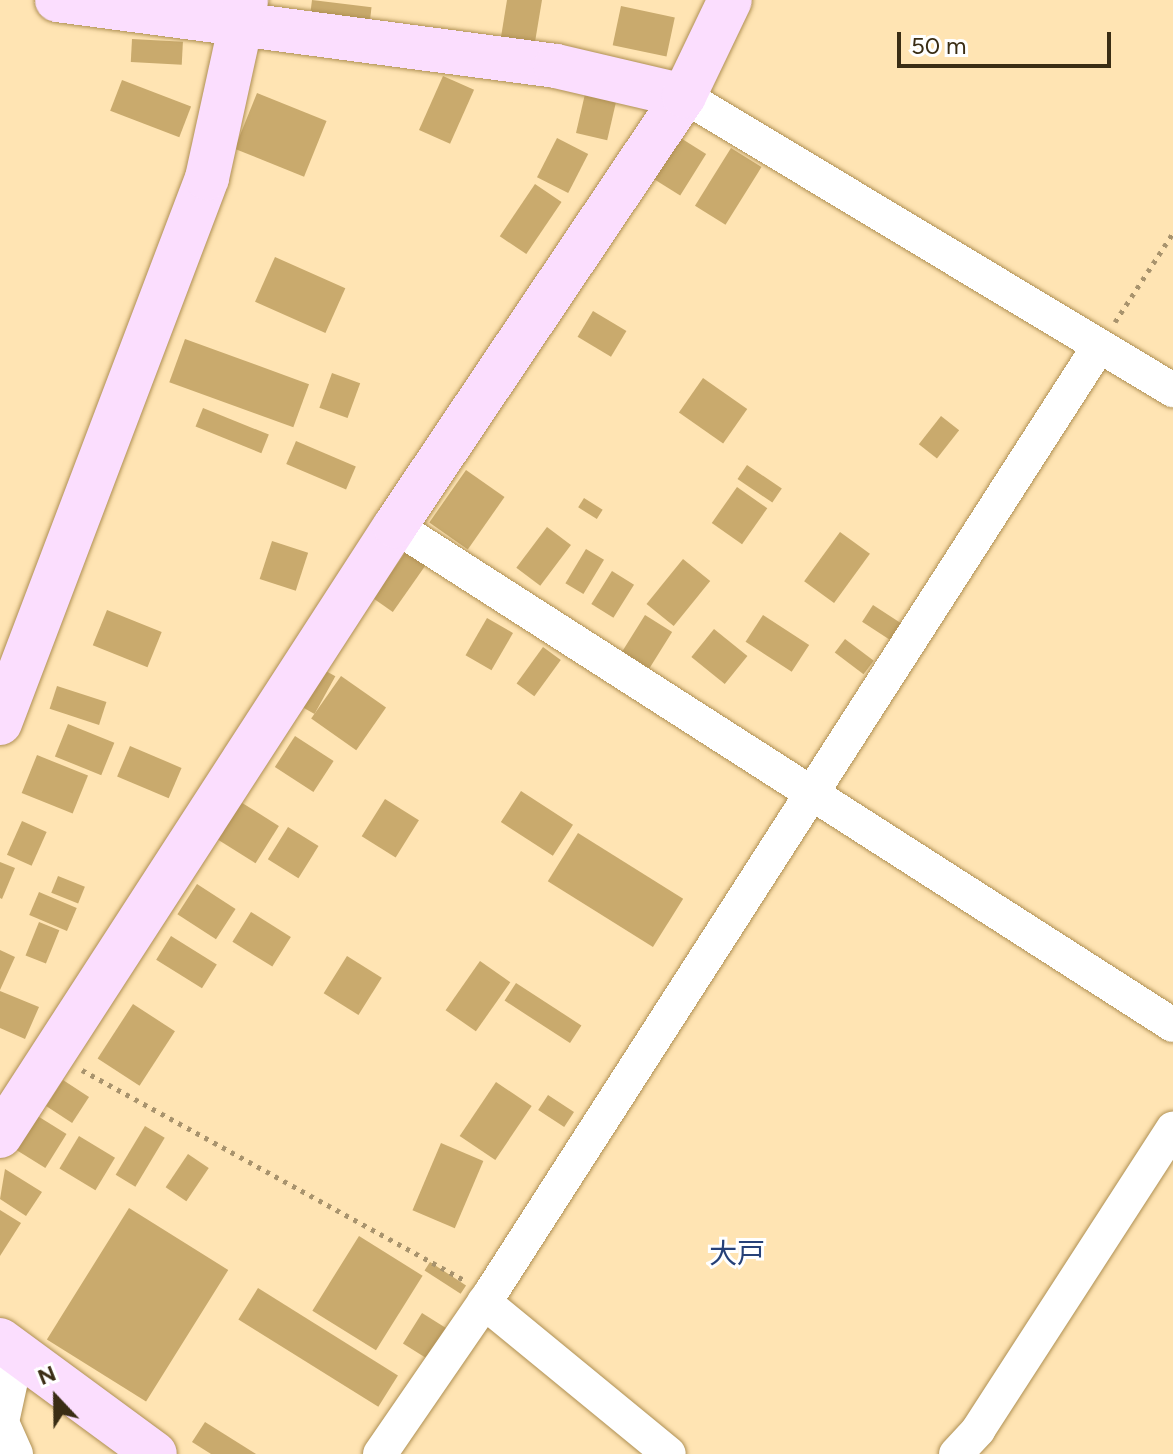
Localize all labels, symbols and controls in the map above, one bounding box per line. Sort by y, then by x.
scale bar [901,16,1115,66]
text: 50 m [911,31,967,60]
district label: 大戸 [709,1236,765,1270]
north arrow [16,1358,96,1438]
text: N [34,1360,60,1391]

